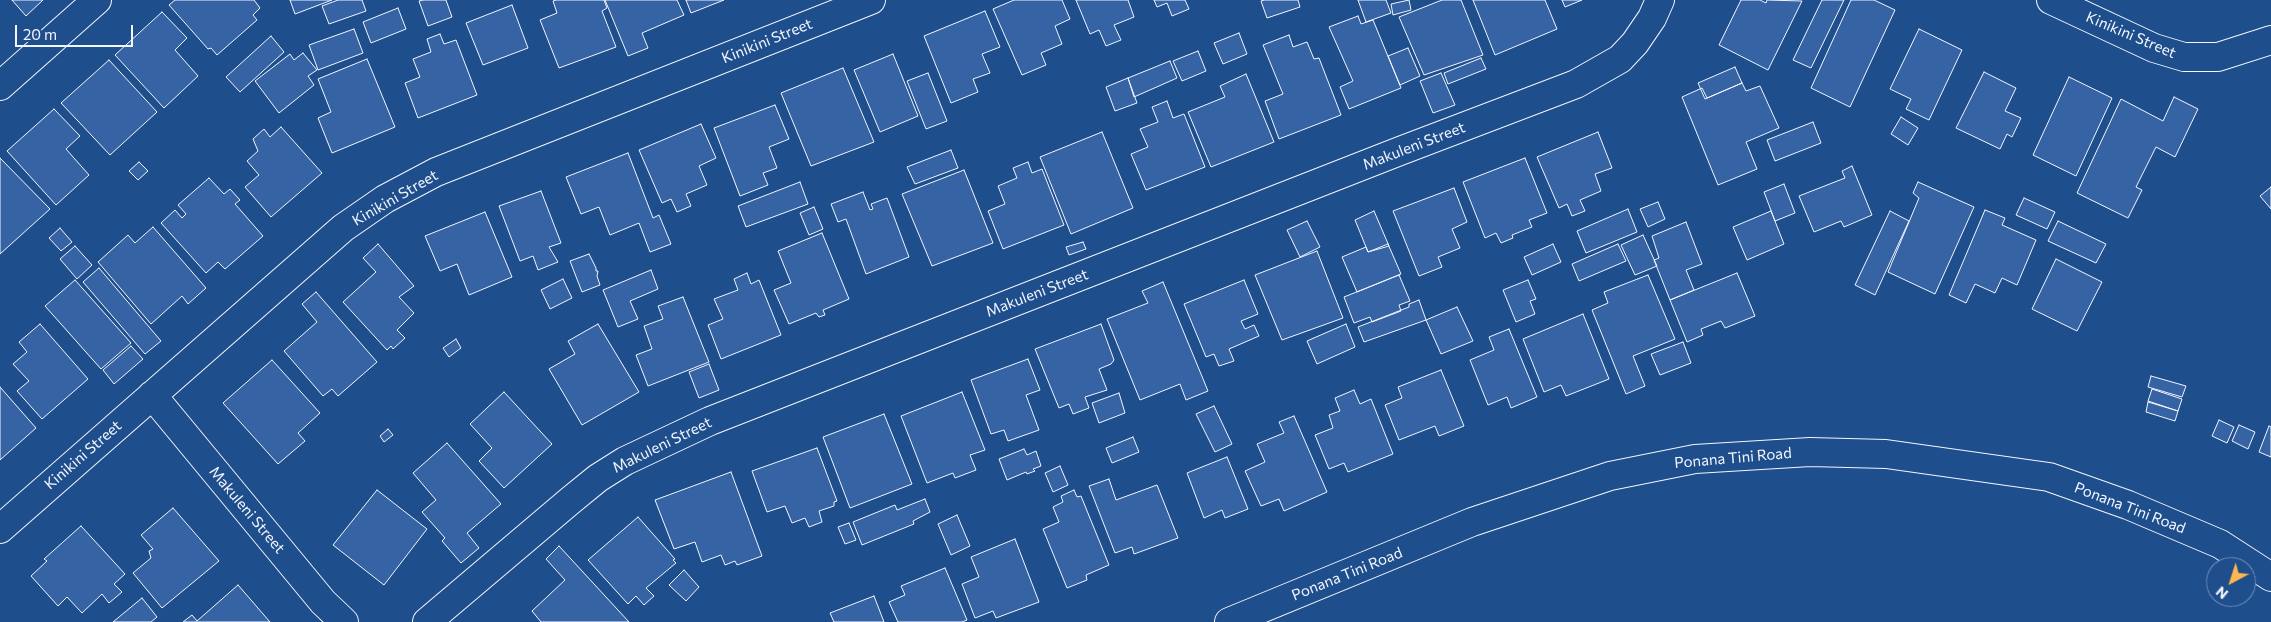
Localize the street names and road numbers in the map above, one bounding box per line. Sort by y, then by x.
street label: Kinikini Street [2083,8,2179,62]
street label: Kinikini Street [719,15,815,67]
street label: Makuleni Street [1360,118,1468,174]
street label: Kinikini Street [349,166,441,230]
street label: Makuleni Street [983,265,1091,321]
street label: Makuleni Street [610,413,714,477]
street label: Kinikini Street [41,417,125,493]
street label: Ponana Tini Road [1674,444,1792,472]
street label: Makuleni Street [205,463,289,557]
street label: Ponana Tini Road [2072,479,2188,537]
street label: Ponana Tini Road [1289,544,1405,604]

